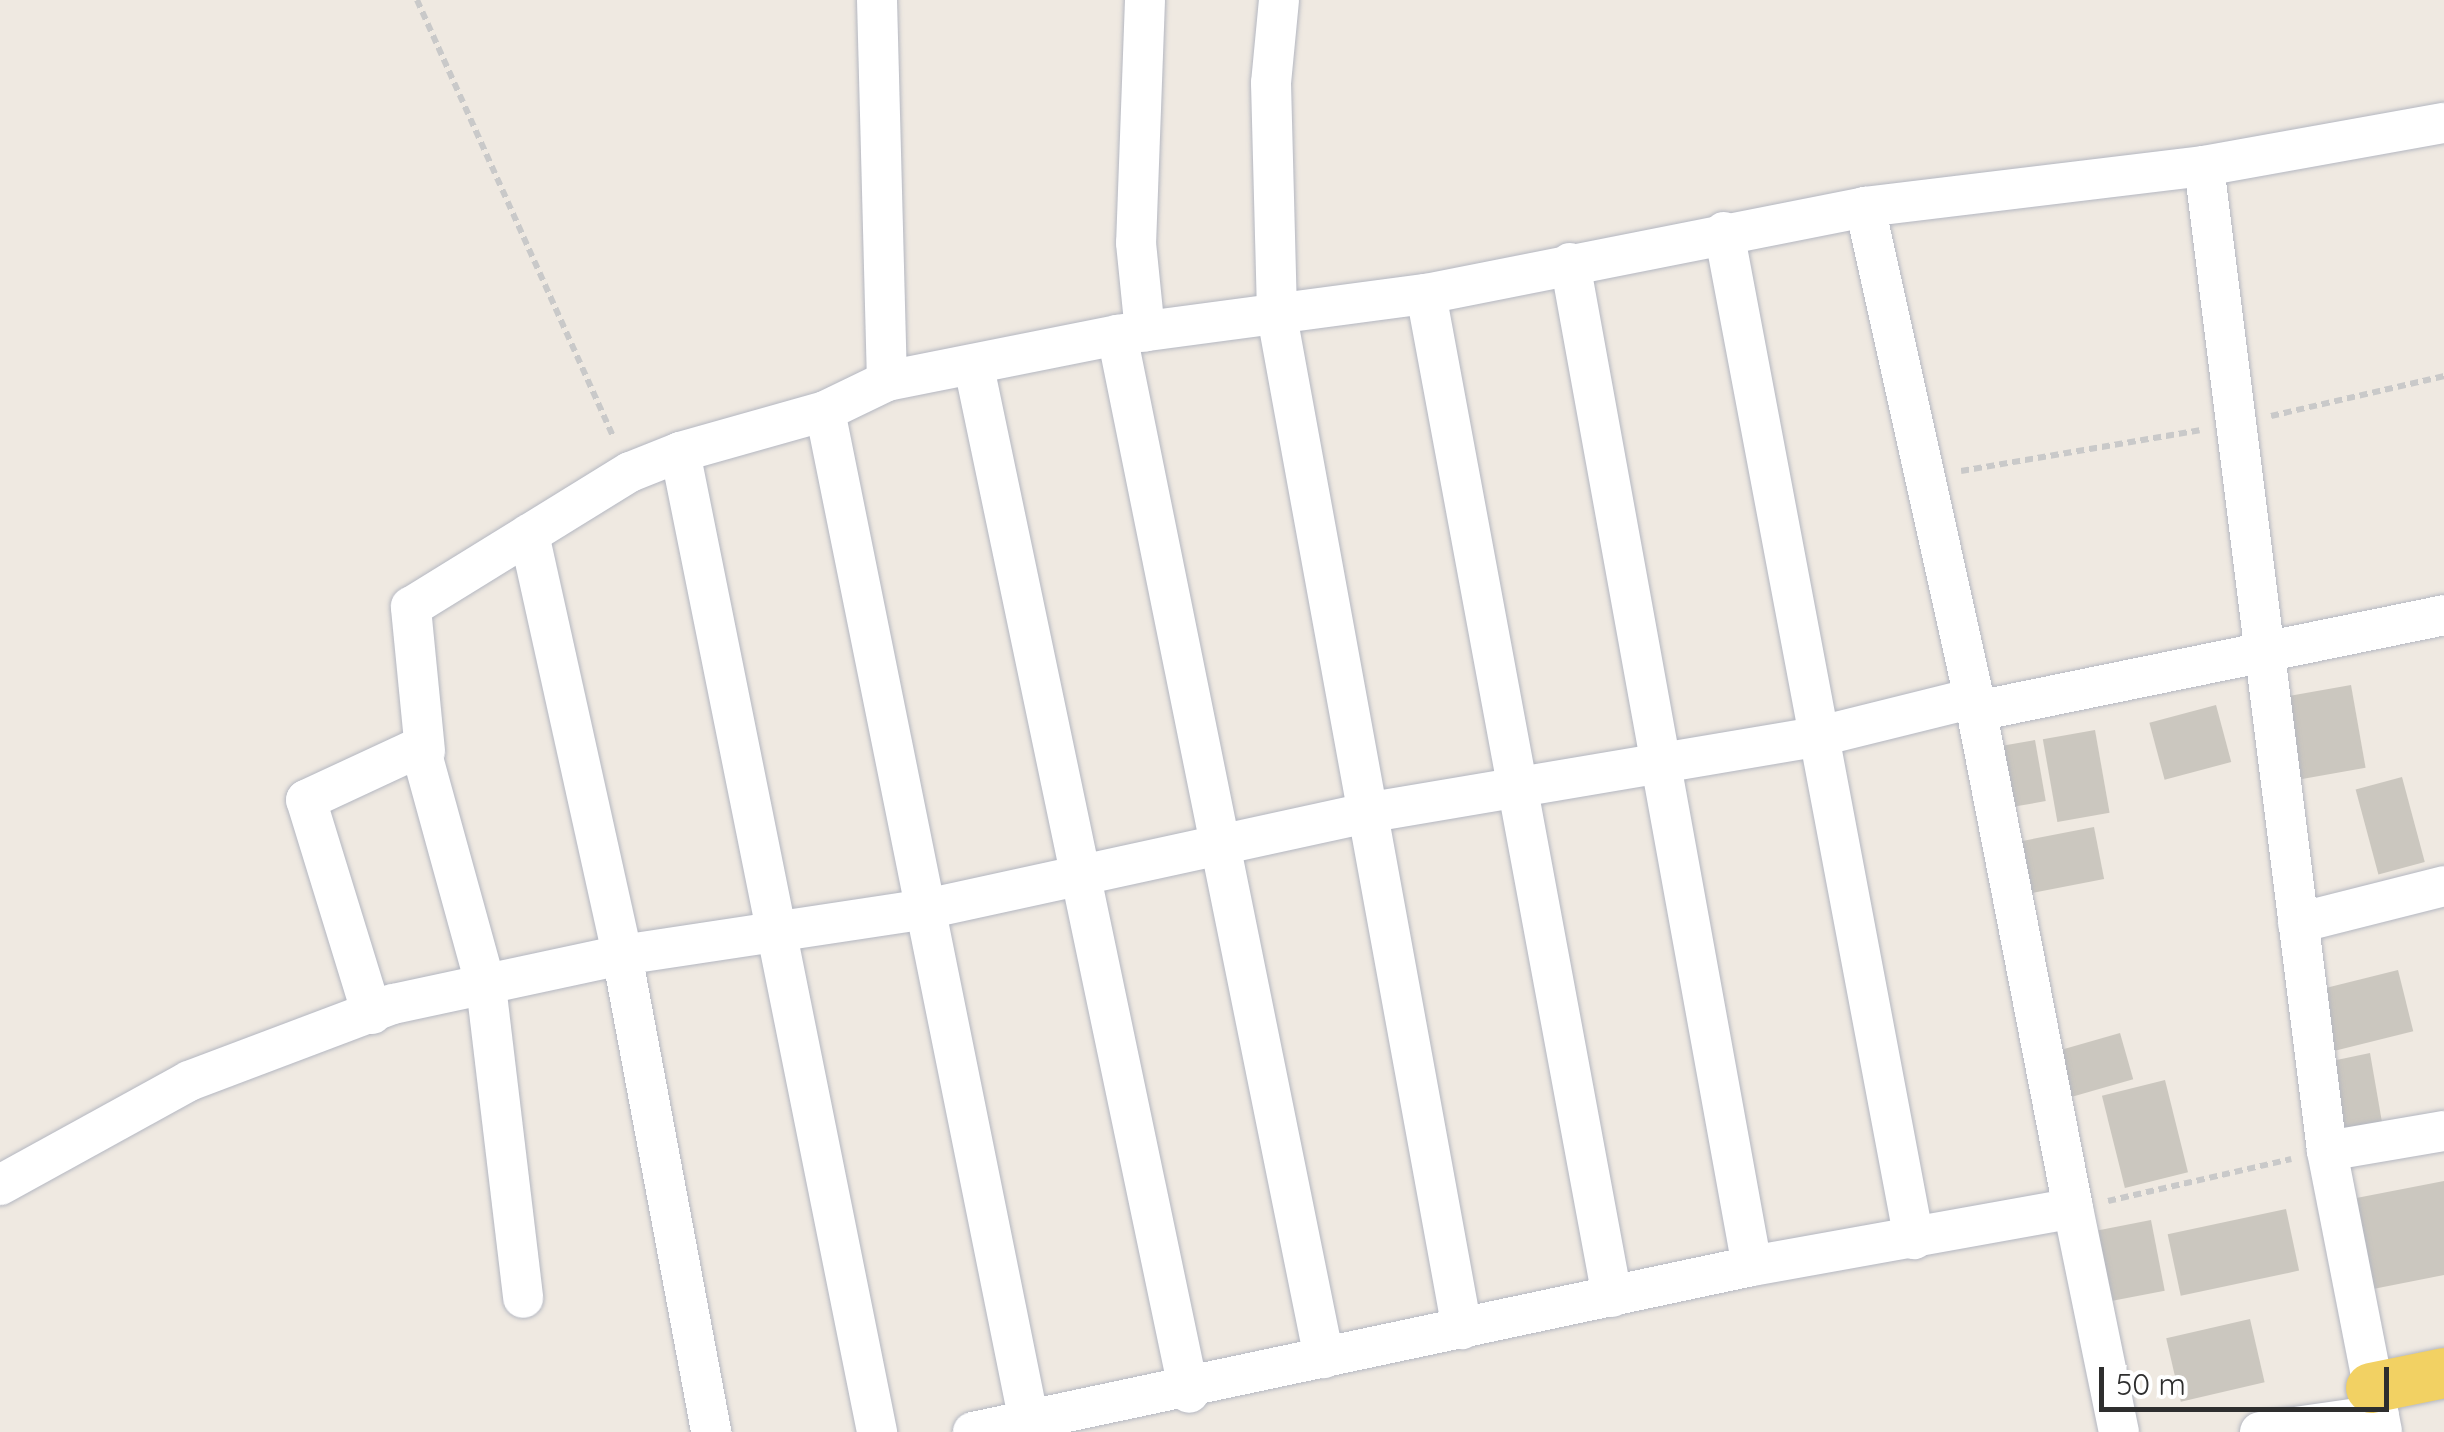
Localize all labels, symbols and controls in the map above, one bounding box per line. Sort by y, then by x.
scale bar [2104,1347,2394,1409]
text: 50 m [2116,1365,2186,1403]

